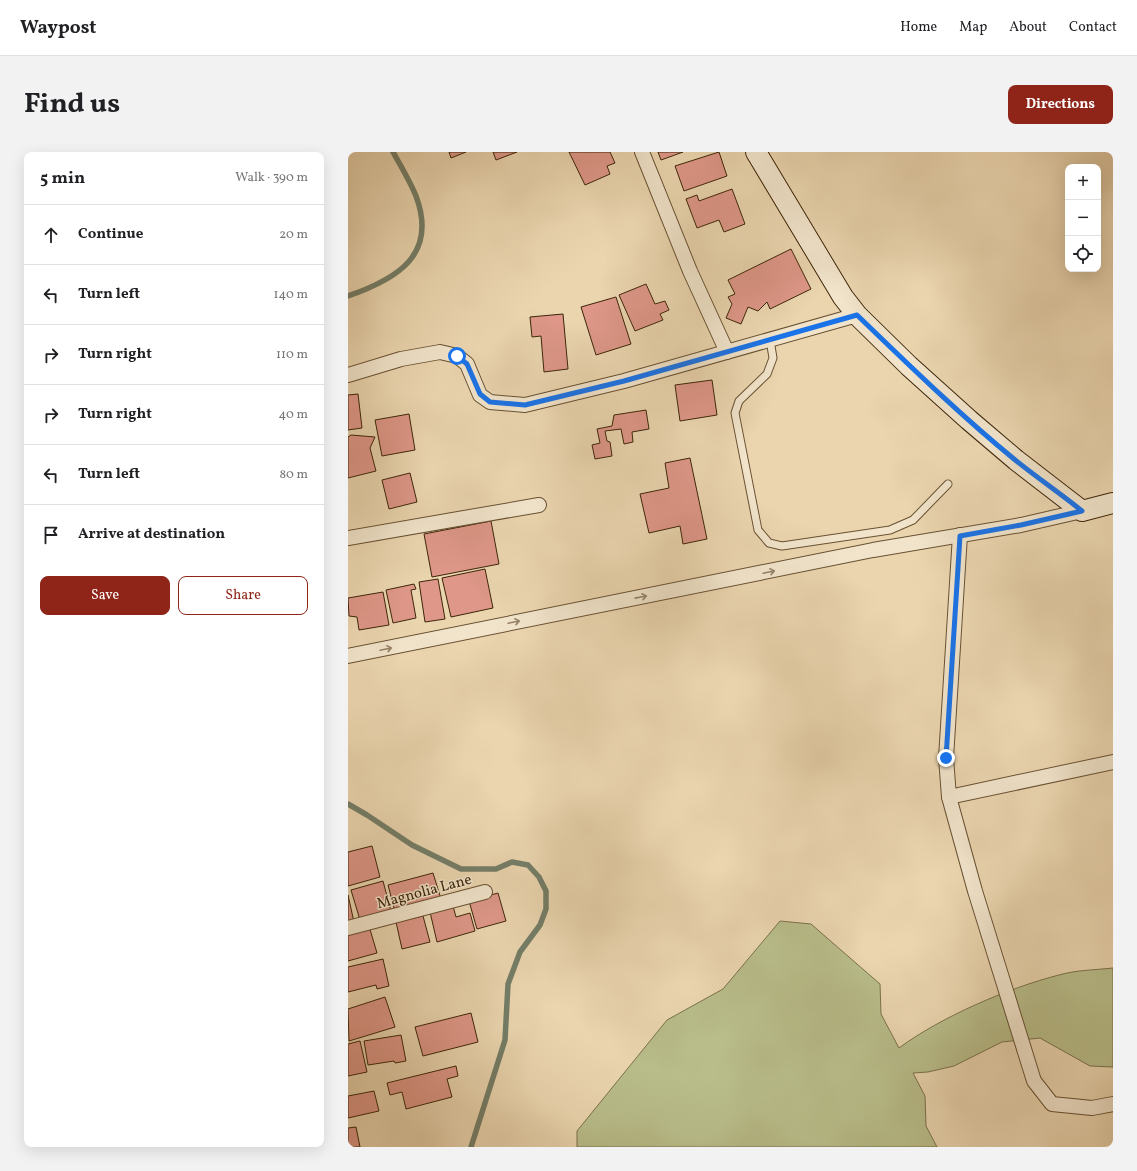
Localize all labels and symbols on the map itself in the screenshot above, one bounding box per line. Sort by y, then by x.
route start [448,347,466,365]
one-way arrow [762,567,775,575]
one-way arrow [634,592,647,600]
one-way arrow [507,618,520,626]
one-way arrow [379,644,392,652]
route end [937,749,955,767]
street label: Magnolia Lane [375,870,474,915]

